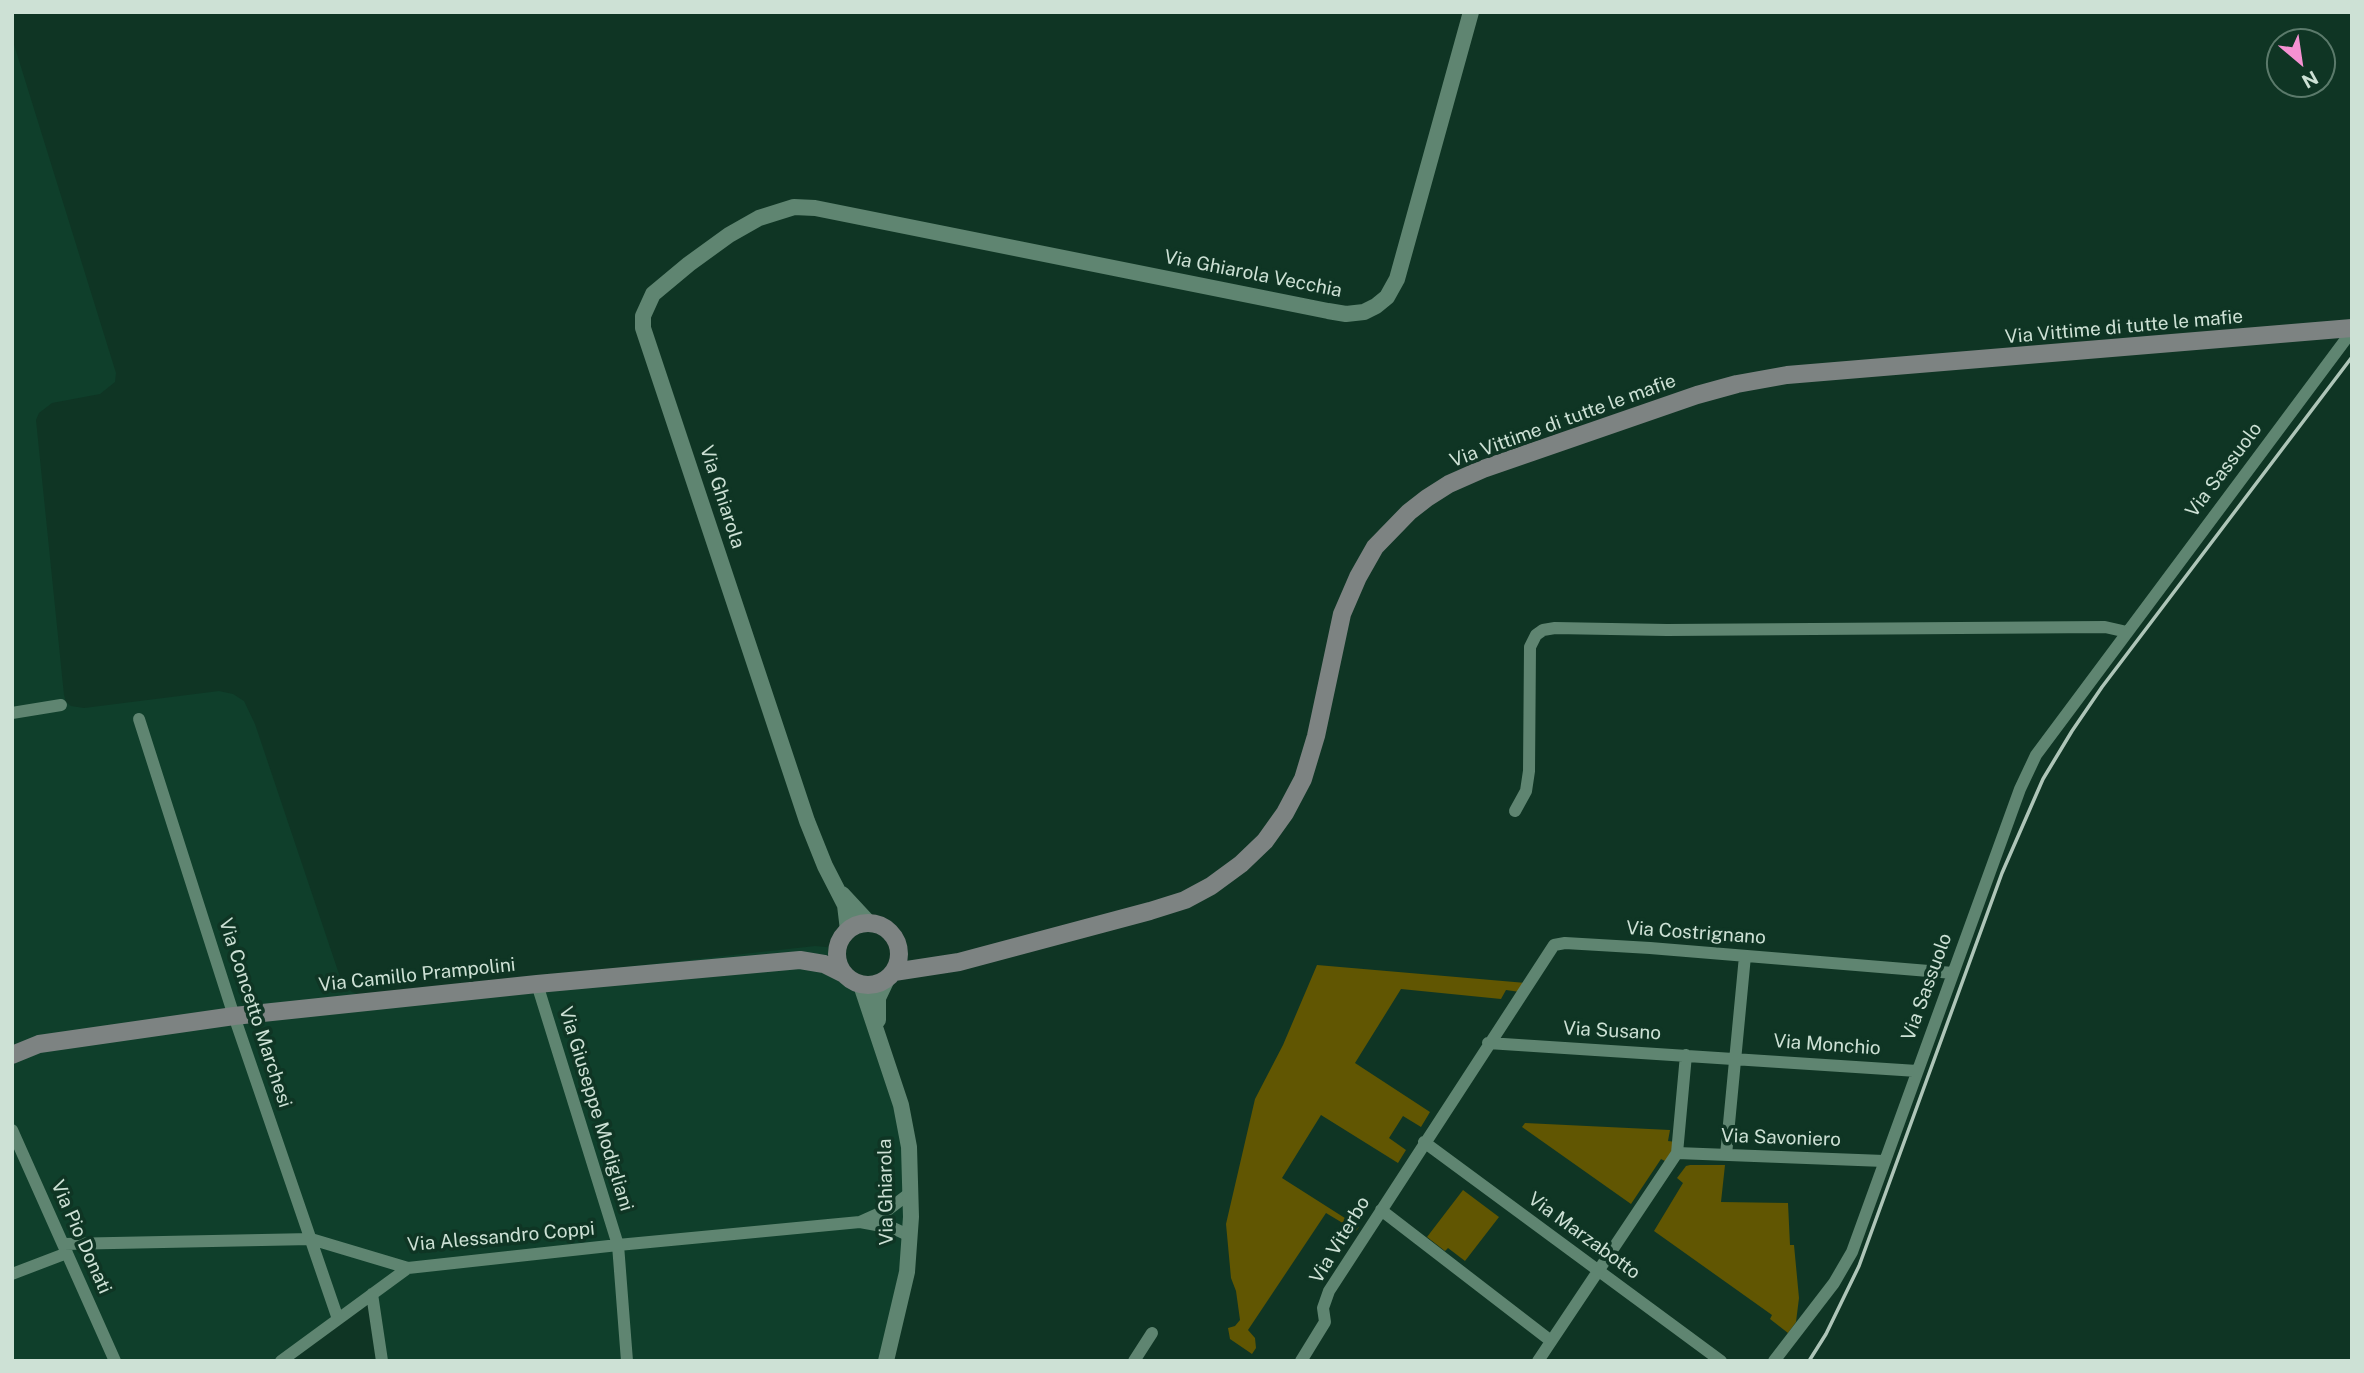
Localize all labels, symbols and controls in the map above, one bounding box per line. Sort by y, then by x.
north arrow [2266,28,2336,98]
text: N [2298,66,2322,93]
street label: Via Ghiarola Vecchia [1162,246,1344,302]
street label: Via Vittime di tutte le mafie [2004,305,2244,349]
street label: Via Vittime di tutte le mafie [1447,369,1679,473]
street label: Via Sassuolo [2181,418,2267,522]
street label: Via Ghiarola [695,443,749,551]
street label: Via Concetto Marchesi [214,916,296,1110]
street label: Via Costrignano [1625,917,1767,949]
street label: Via Sassuolo [1897,930,1957,1044]
street label: Via Camillo Prampolini [317,953,517,997]
street label: Via Giuseppe Modigliani [554,1004,638,1214]
street label: Via Susano [1562,1017,1662,1045]
street label: Via Monchio [1773,1030,1881,1060]
street label: Via Savoniero [1721,1125,1841,1151]
street label: Via Ghiarola [874,1138,898,1246]
street label: Via Pio Donati [46,1177,116,1297]
street label: Via Marzabotto [1523,1188,1645,1284]
street label: Via Viterbo [1305,1192,1375,1288]
street label: Via Alessandro Coppi [406,1217,596,1257]

